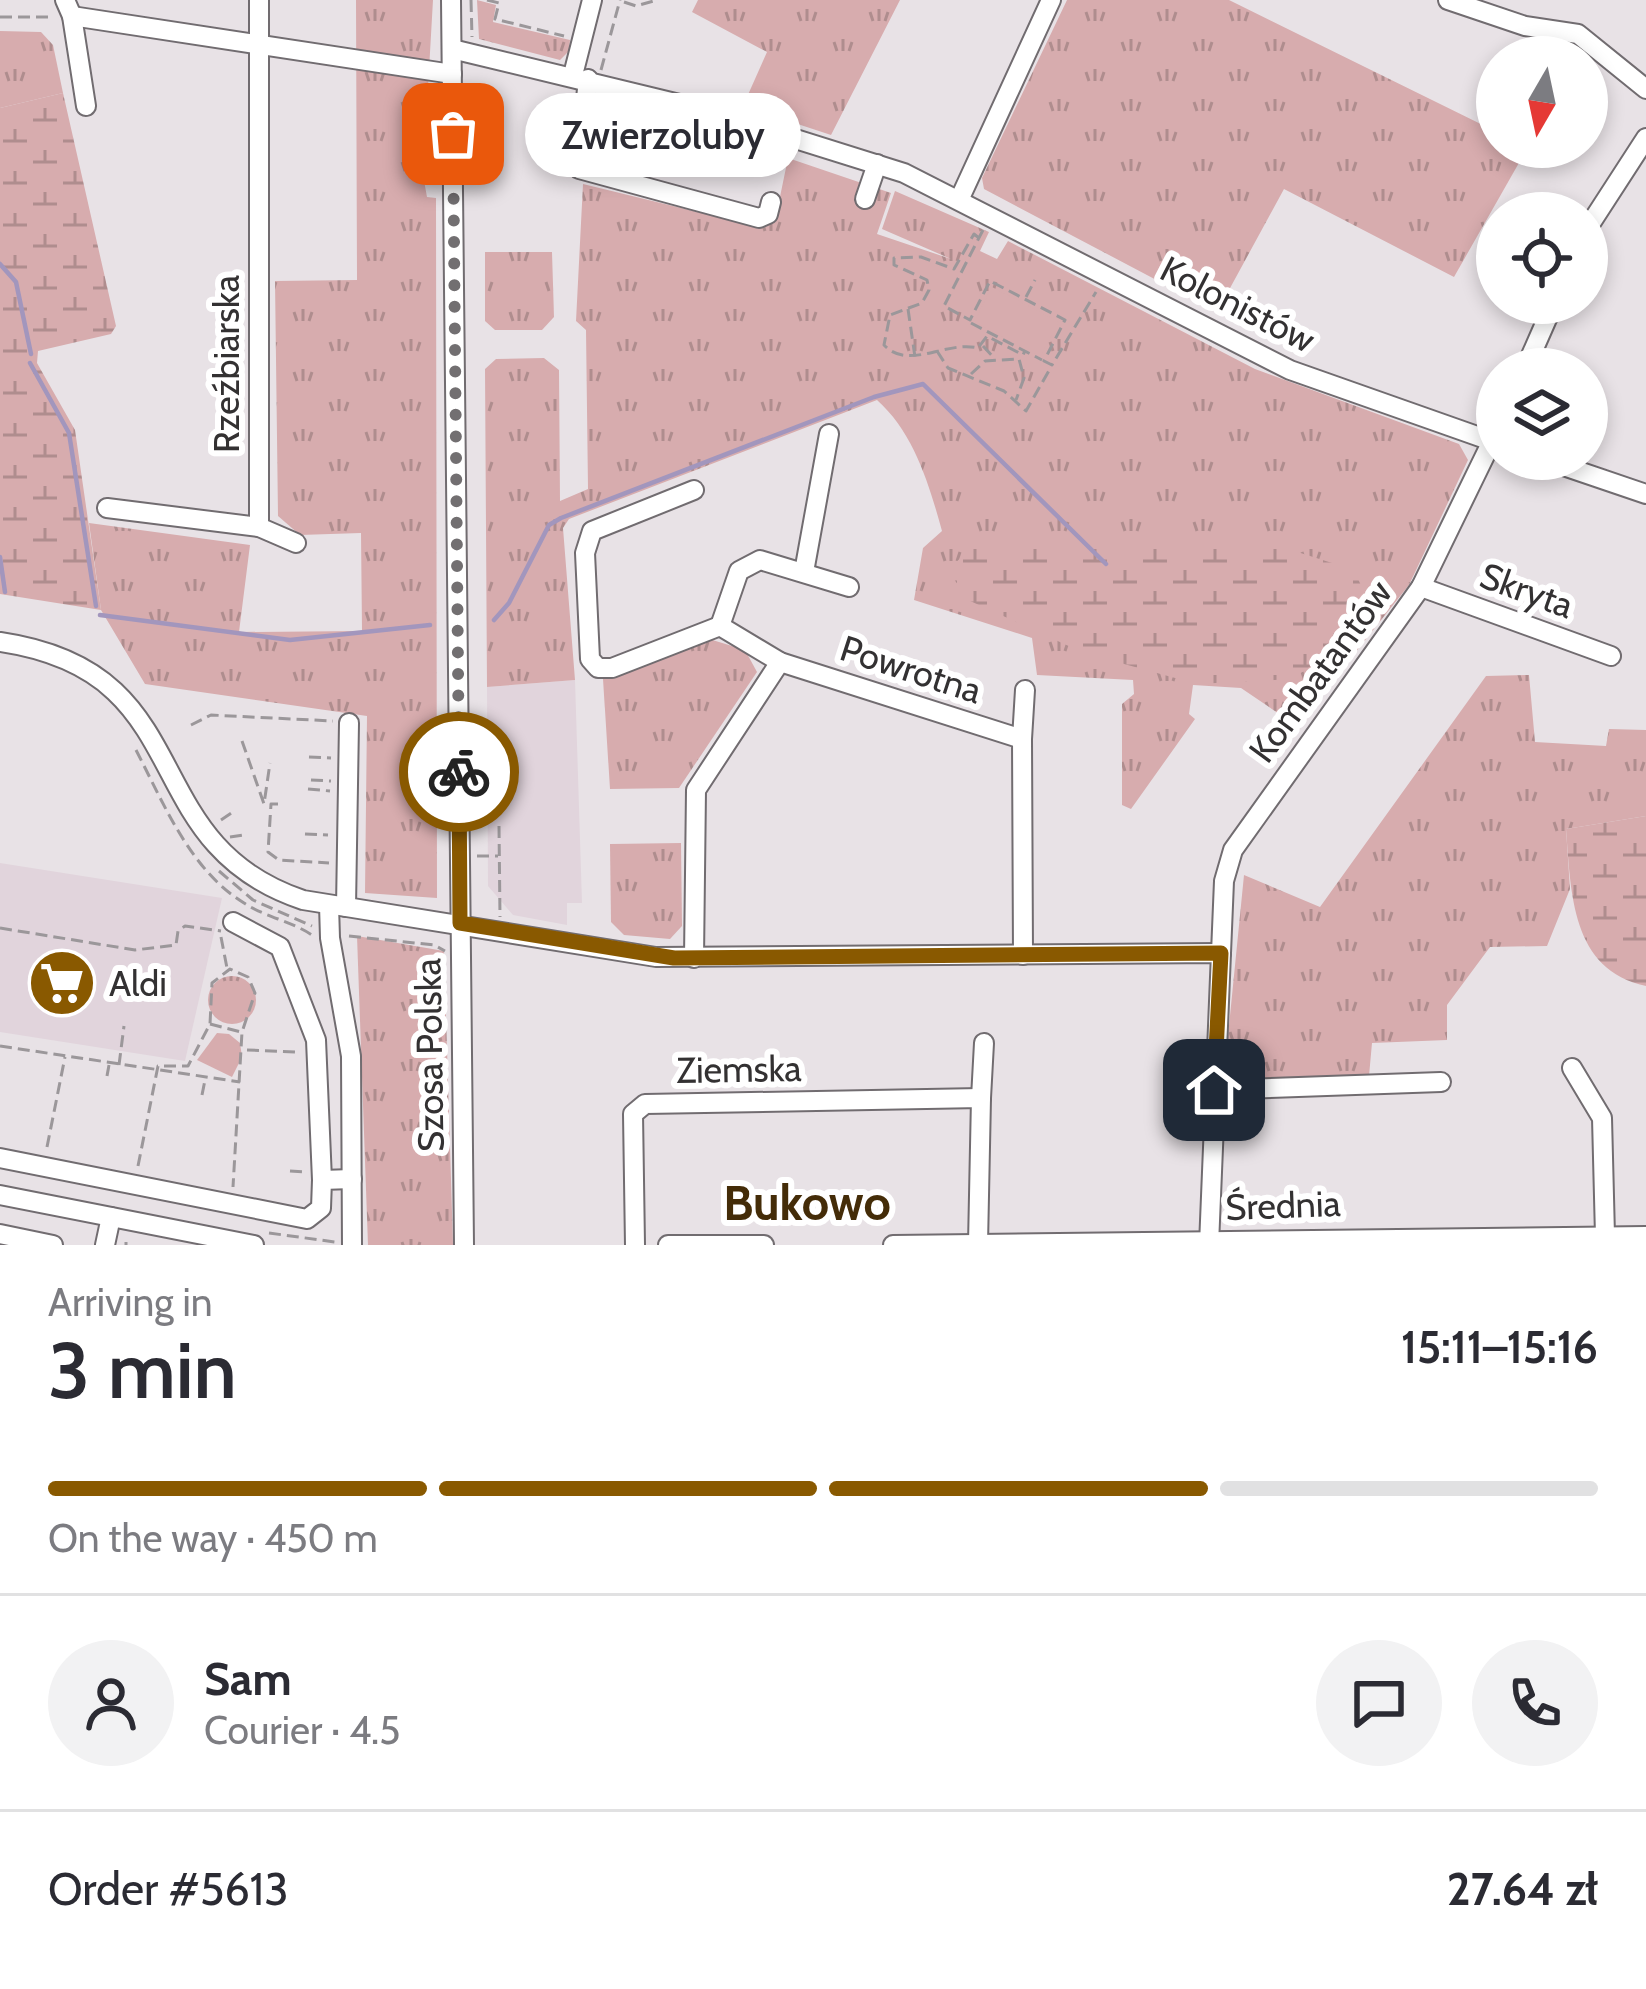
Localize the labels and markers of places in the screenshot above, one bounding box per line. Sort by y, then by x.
pin [402,83,504,185]
callout: Zwierzoluby [525,92,801,176]
supermarket icon: Aldi [27,948,97,1018]
place label: Aldi [109,961,167,1005]
pin [1163,1039,1265,1141]

